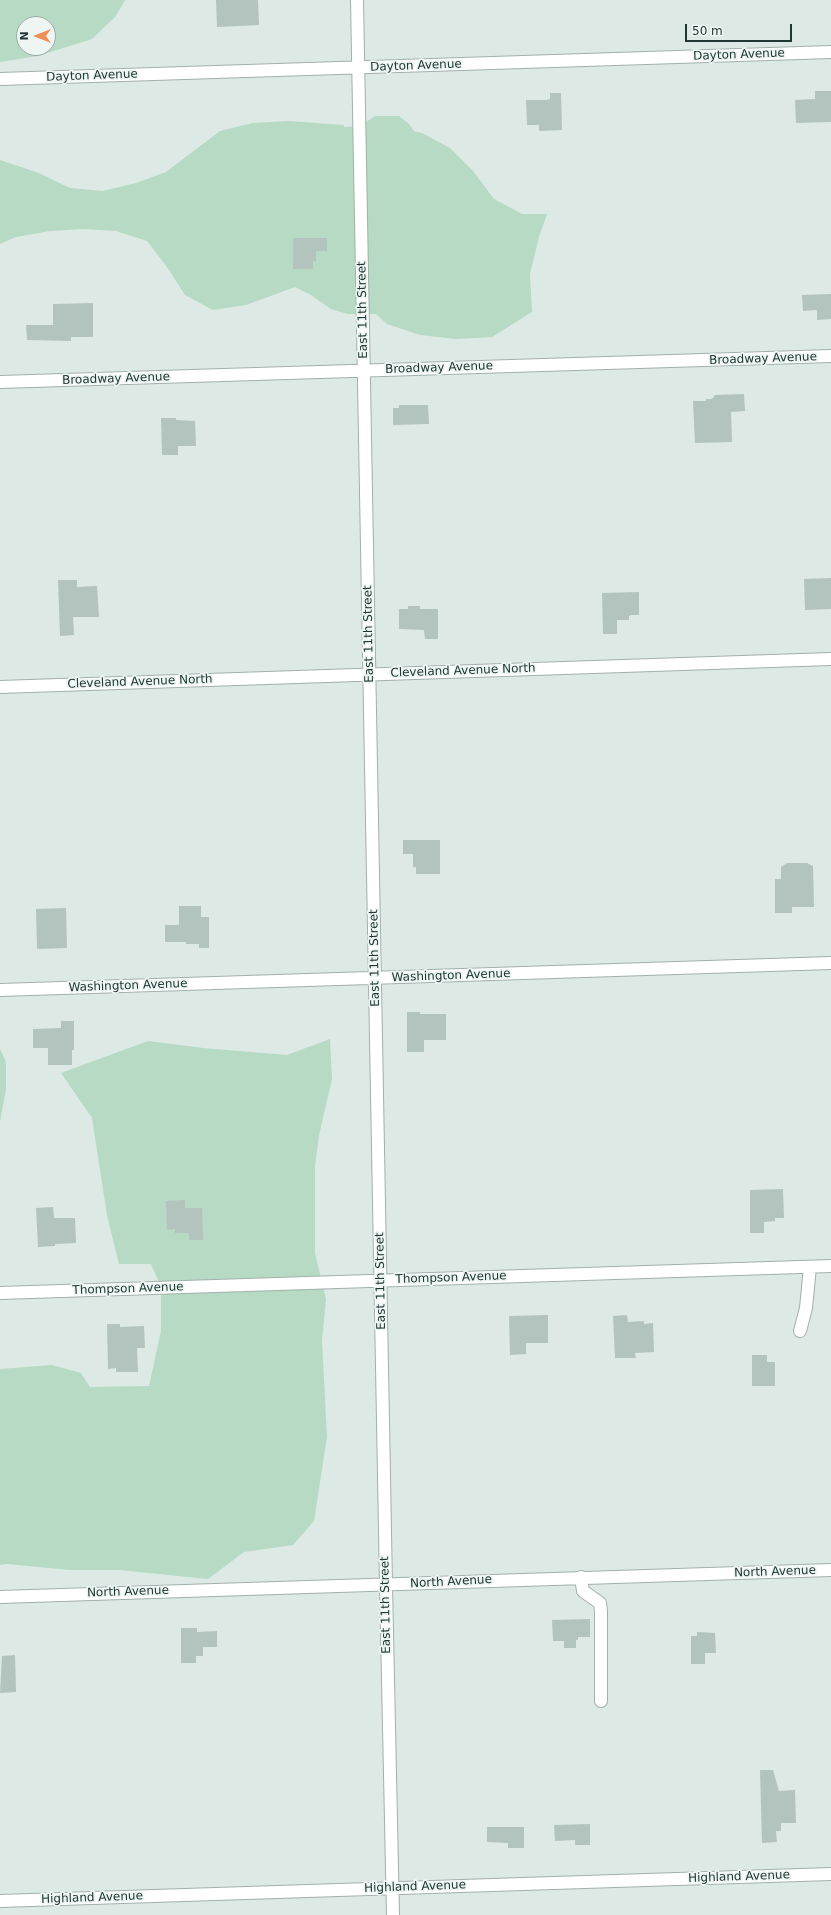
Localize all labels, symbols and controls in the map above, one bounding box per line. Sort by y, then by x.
north arrow [16,16,56,56]
scale bar [687,16,794,42]
text: 50 m [692,24,723,38]
text: N [18,31,31,41]
street label: Dayton Avenue [693,46,785,64]
street label: Dayton Avenue [370,57,462,75]
street label: Dayton Avenue [46,67,138,85]
street label: East 11th Street [355,261,371,359]
street label: Broadway Avenue [709,350,817,368]
street label: Broadway Avenue [385,359,493,377]
street label: Broadway Avenue [62,370,170,388]
street label: East 11th Street [361,585,377,683]
street label: Cleveland Avenue North [390,661,536,681]
street label: Cleveland Avenue North [67,672,213,692]
street label: East 11th Street [367,909,383,1007]
street label: Washington Avenue [391,967,511,985]
street label: Washington Avenue [68,977,188,995]
street label: East 11th Street [373,1232,389,1330]
street label: Thompson Avenue [395,1269,507,1287]
street label: Thompson Avenue [72,1280,184,1298]
street label: East 11th Street [378,1556,394,1654]
street label: North Avenue [734,1563,816,1581]
street label: North Avenue [410,1573,492,1591]
street label: North Avenue [87,1583,169,1601]
street label: Highland Avenue [688,1868,790,1886]
street label: Highland Avenue [364,1878,466,1896]
street label: Highland Avenue [41,1889,143,1907]

